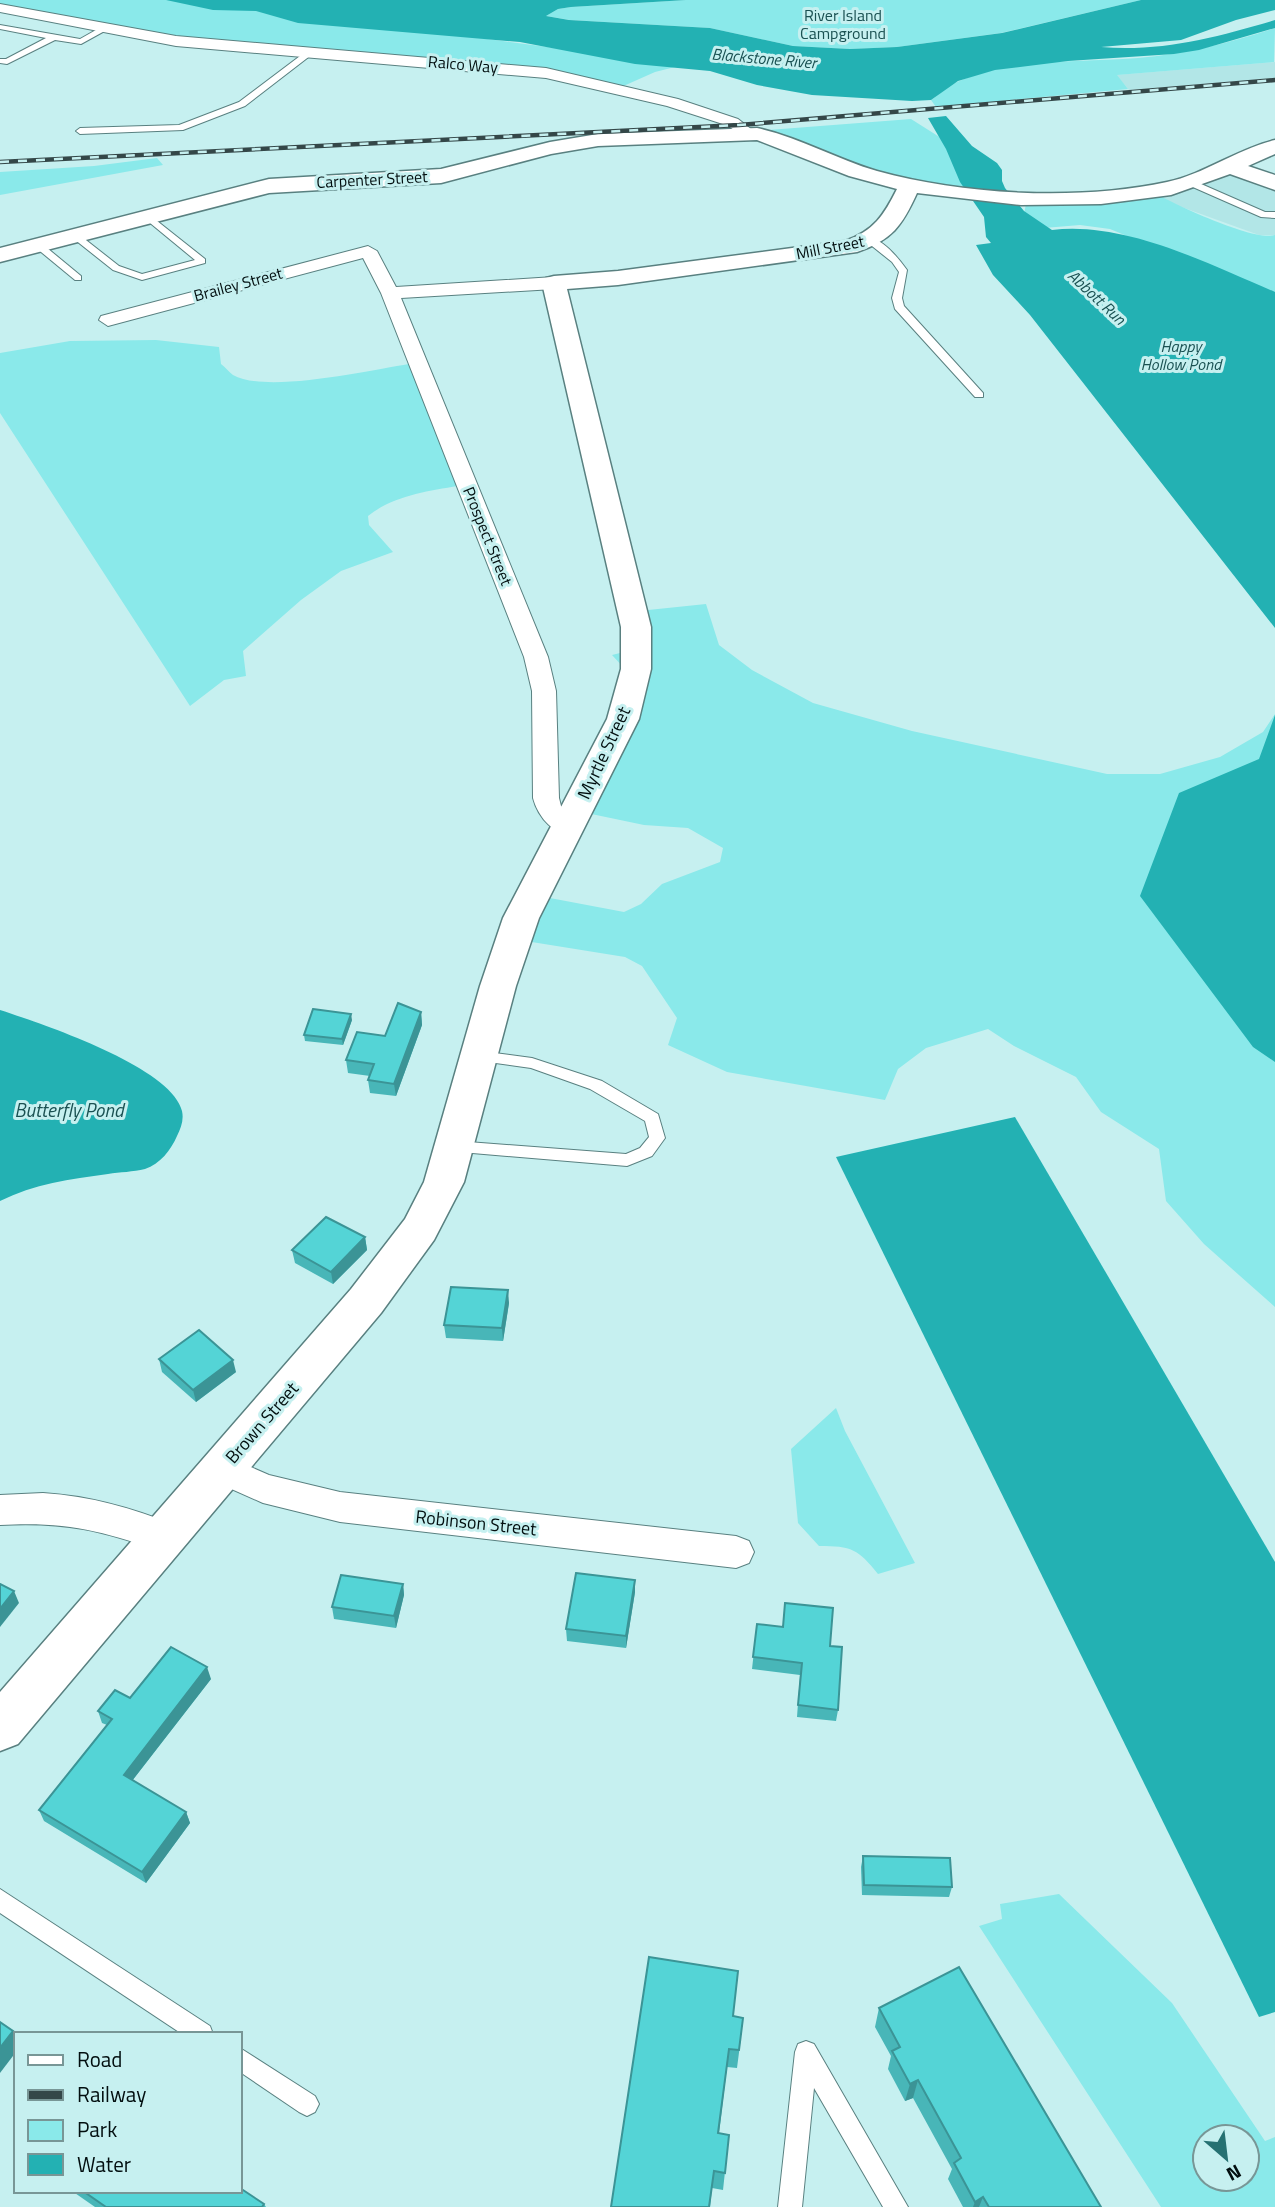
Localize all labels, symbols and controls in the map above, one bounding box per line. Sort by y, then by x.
park label: River Island Campground [800,3,886,45]
water label: Blackstone River [711,41,819,75]
street label: Ralco Way [427,49,499,79]
street label: Carpenter Street [316,164,429,194]
street label: Mill Street [794,229,867,265]
street label: Brailey Street [191,261,285,307]
water label: Abbott Run [1063,264,1132,331]
water label: Happy Hollow Pond [1141,334,1223,376]
street label: Prospect Street [457,483,519,589]
street label: Myrtle Street [570,701,637,804]
water label: Butterfly Pond [15,1095,126,1124]
street label: Brown Street [219,1375,305,1469]
street label: Robinson Street [414,1503,539,1542]
legend [14,2032,242,2193]
text: Road [77,2043,122,2075]
text: Railway [77,2078,146,2110]
text: Park [77,2113,117,2145]
north arrow [1191,2123,1261,2193]
text: Water [77,2148,131,2180]
text: N [1222,2158,1247,2189]

